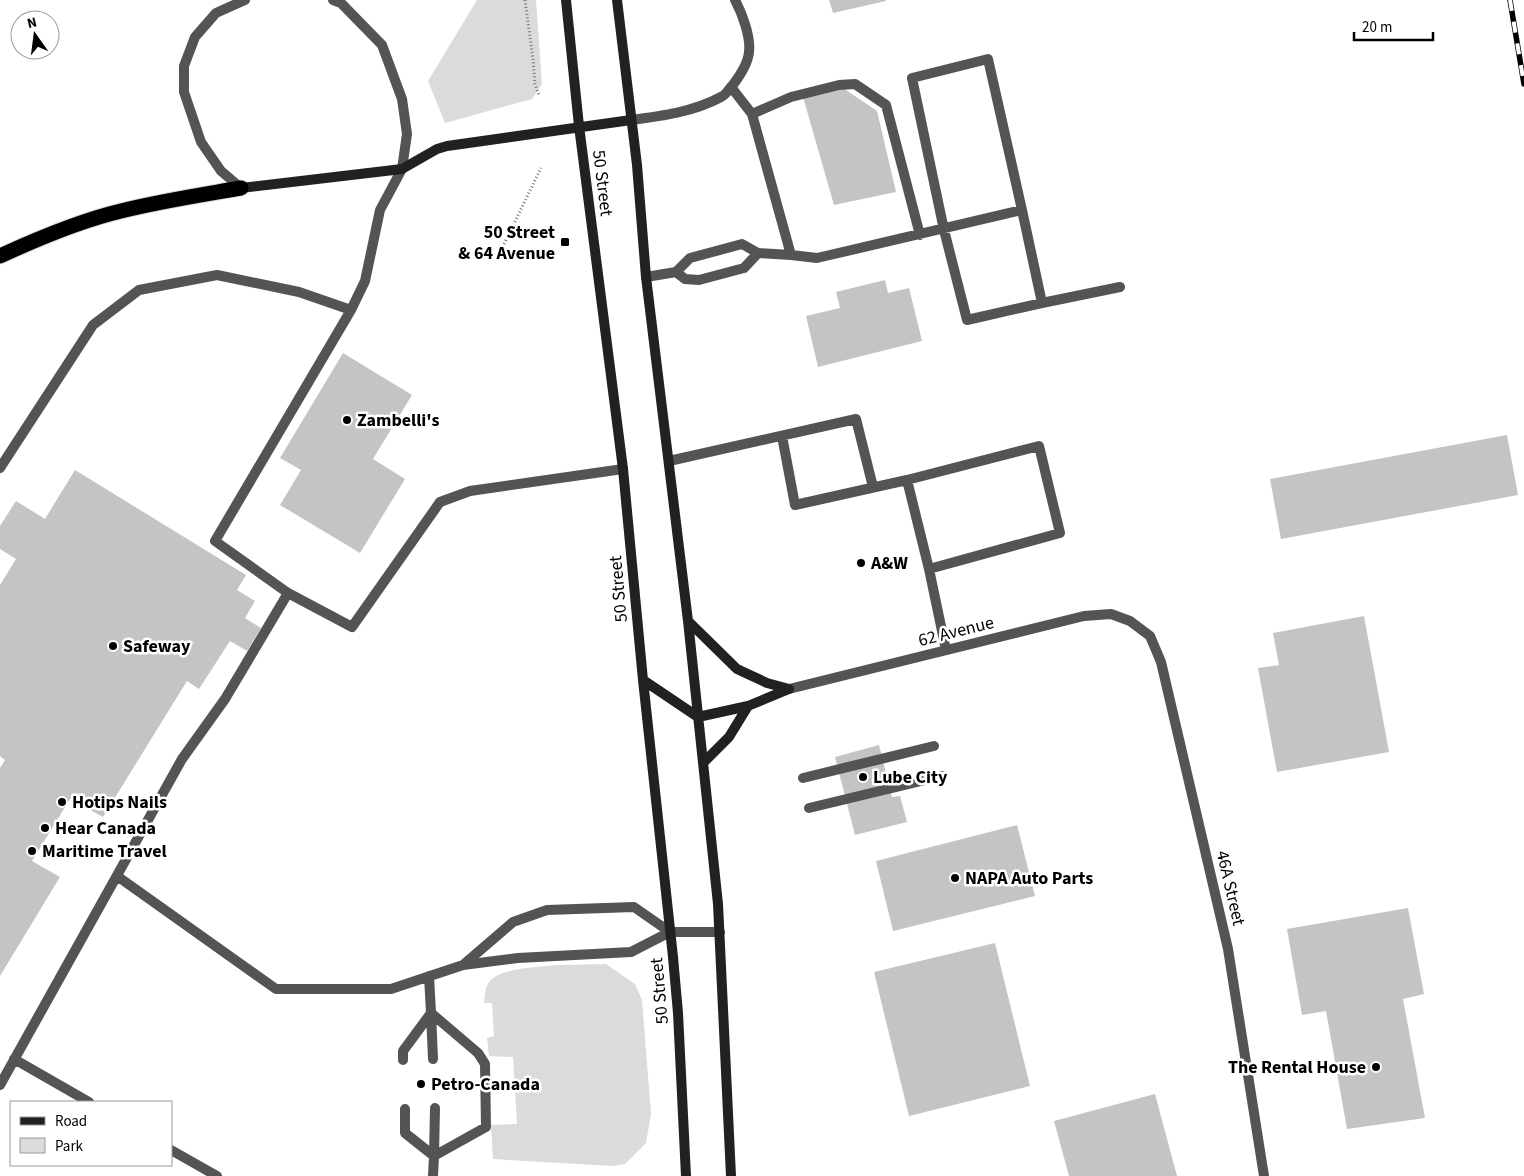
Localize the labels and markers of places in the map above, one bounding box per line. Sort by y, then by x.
place label: 50 Street & 64 Avenue [458,220,555,266]
marker: 50 Street & 64 Avenue [559,236,571,248]
place label: Zambelli's [357,408,439,433]
marker: Zambelli's [341,414,353,426]
place label: A&W [870,551,908,576]
marker: A&W [855,557,867,569]
place label: Safeway [123,634,191,659]
marker: Safeway [107,640,119,652]
place label: Lube City [873,765,948,790]
marker: Lube City [857,771,869,783]
place label: Hotips Nails [72,790,167,815]
marker: Hotips Nails [56,796,68,808]
place label: Hear Canada [55,816,156,841]
marker: Hear Canada [39,822,51,834]
place label: Maritime Travel [42,839,167,864]
marker: Maritime Travel [26,845,38,857]
place label: NAPA Auto Parts [965,866,1093,891]
marker: NAPA Auto Parts [949,872,961,884]
place label: The Rental House [1228,1055,1366,1080]
marker: The Rental House [1370,1061,1382,1073]
place label: Petro-Canada [431,1072,540,1097]
marker: Petro-Canada [415,1078,427,1090]

